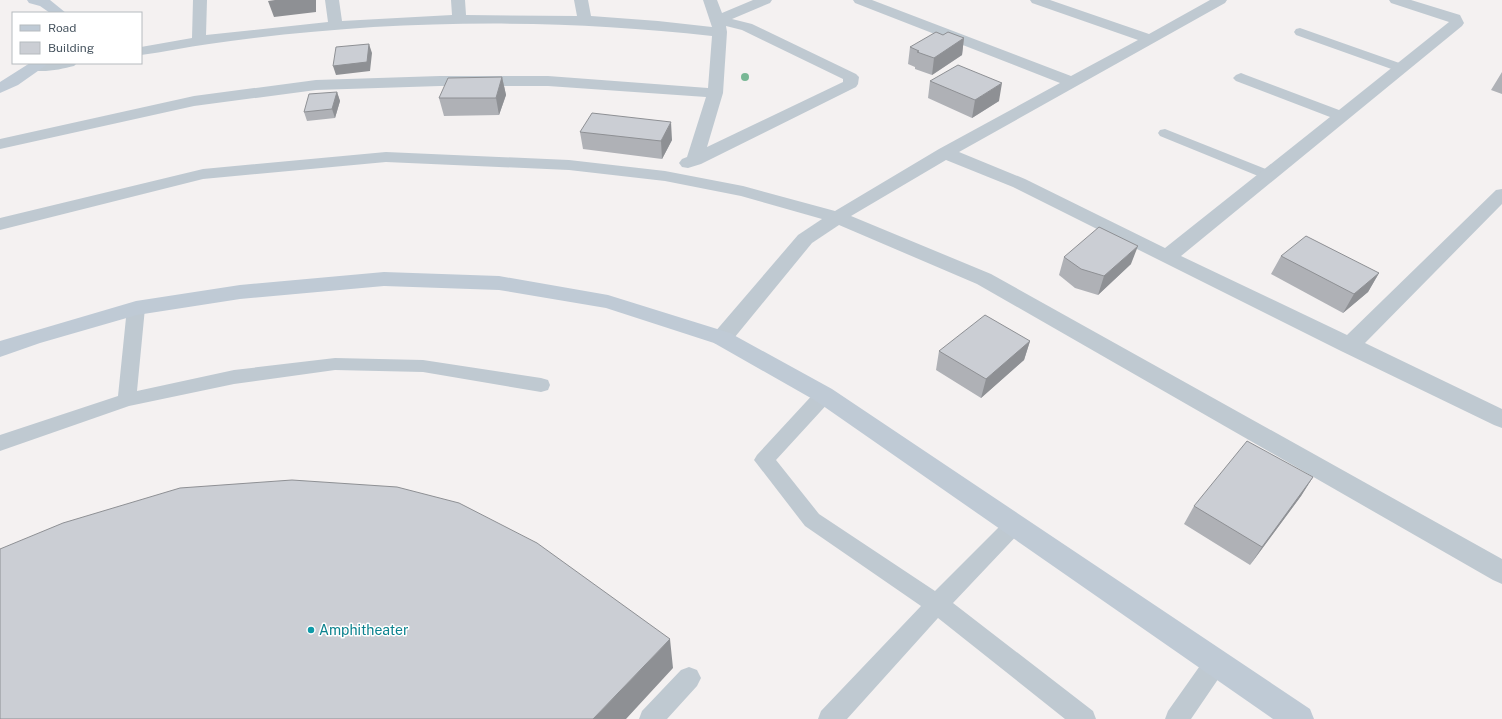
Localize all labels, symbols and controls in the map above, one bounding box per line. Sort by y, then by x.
legend [12,12,142,64]
text: Road [48,21,76,35]
text: Building [48,41,94,55]
place label: Amphitheater [319,622,408,638]
marker: Amphitheater [306,625,316,635]

